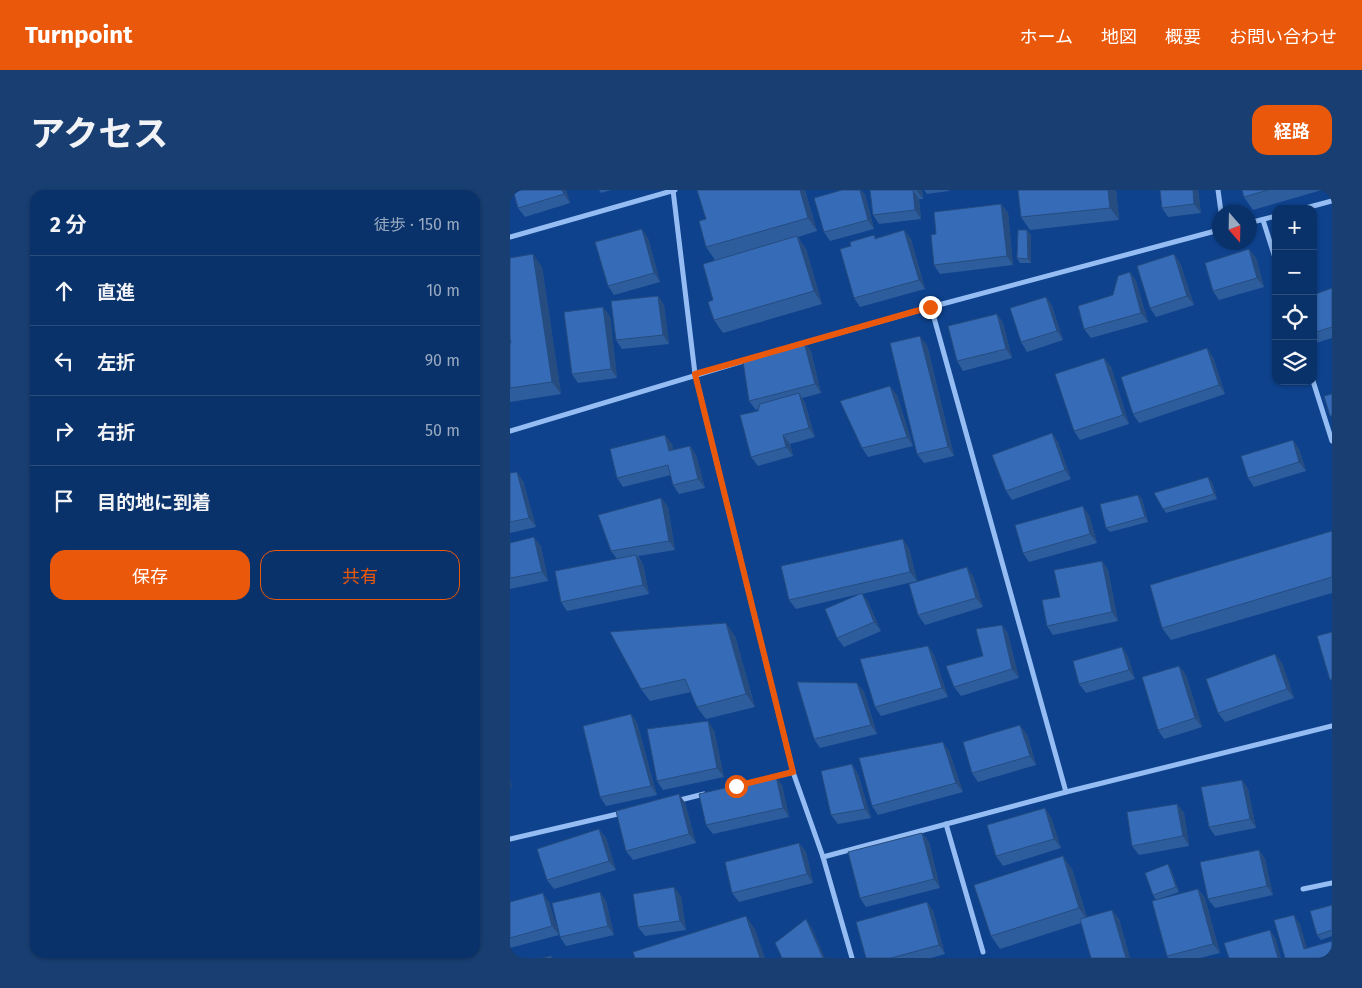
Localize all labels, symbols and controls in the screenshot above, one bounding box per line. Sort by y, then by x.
text: Turnpoint [25,21,132,49]
text: ホーム [1020,26,1073,48]
text: 地図 [1101,26,1137,48]
text: 概要 [1165,26,1201,48]
text: お問い合わせ [1229,26,1337,48]
button: 経路 [1252,105,1332,155]
text: アクセス [30,113,168,155]
north arrow [1212,205,1257,250]
map controls [1272,205,1317,385]
button: + [1272,205,1317,250]
text: 2 分 [50,212,87,238]
text: 徒歩 · 150 m [374,215,460,234]
button: − [1272,250,1317,295]
icon: ahead [50,277,78,305]
text: 直進 [97,281,135,304]
text: 10 m [426,281,460,300]
button: locate [1272,295,1317,340]
route end [919,296,942,319]
button: layers [1272,340,1317,385]
icon: left [50,347,78,375]
text: 左折 [97,351,135,374]
text: 90 m [425,351,460,370]
icon: right [50,417,78,445]
text: 右折 [97,421,135,444]
text: 50 m [425,421,460,440]
icon: arrive [50,487,78,515]
text: 目的地に到着 [97,491,211,514]
button: 保存 [50,550,250,600]
button: 共有 [260,550,460,600]
route start [725,775,748,798]

